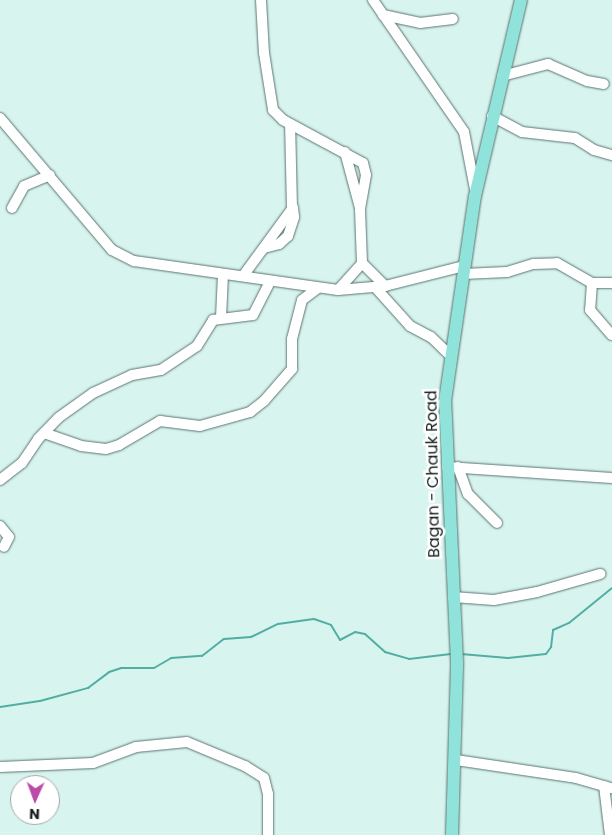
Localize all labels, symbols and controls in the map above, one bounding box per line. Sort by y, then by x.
street label: Bagan - Chauk Road [422,390,444,558]
north arrow [10,775,60,825]
text: N [29,804,40,824]

